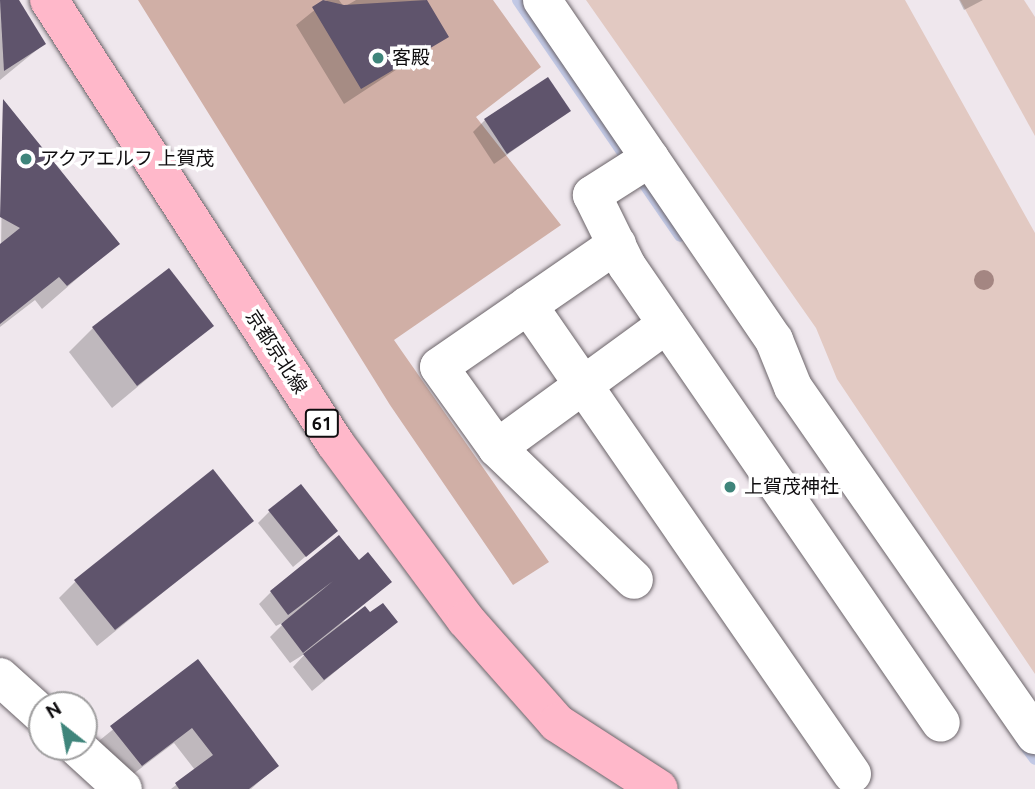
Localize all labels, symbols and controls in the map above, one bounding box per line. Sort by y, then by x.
place label: 客殿 [392,47,430,69]
marker: 客殿 [370,50,386,66]
place label: アクアエルフ 上賀茂 [40,148,215,170]
marker: アクアエルフ 上賀茂 [18,151,34,167]
street label: 京都京北線 [241,306,311,398]
road number: 61 [304,408,340,438]
place label: 上賀茂神社 [744,476,839,498]
marker: 上賀茂神社 [722,479,738,495]
north arrow [28,691,98,761]
text: N [41,697,65,723]

